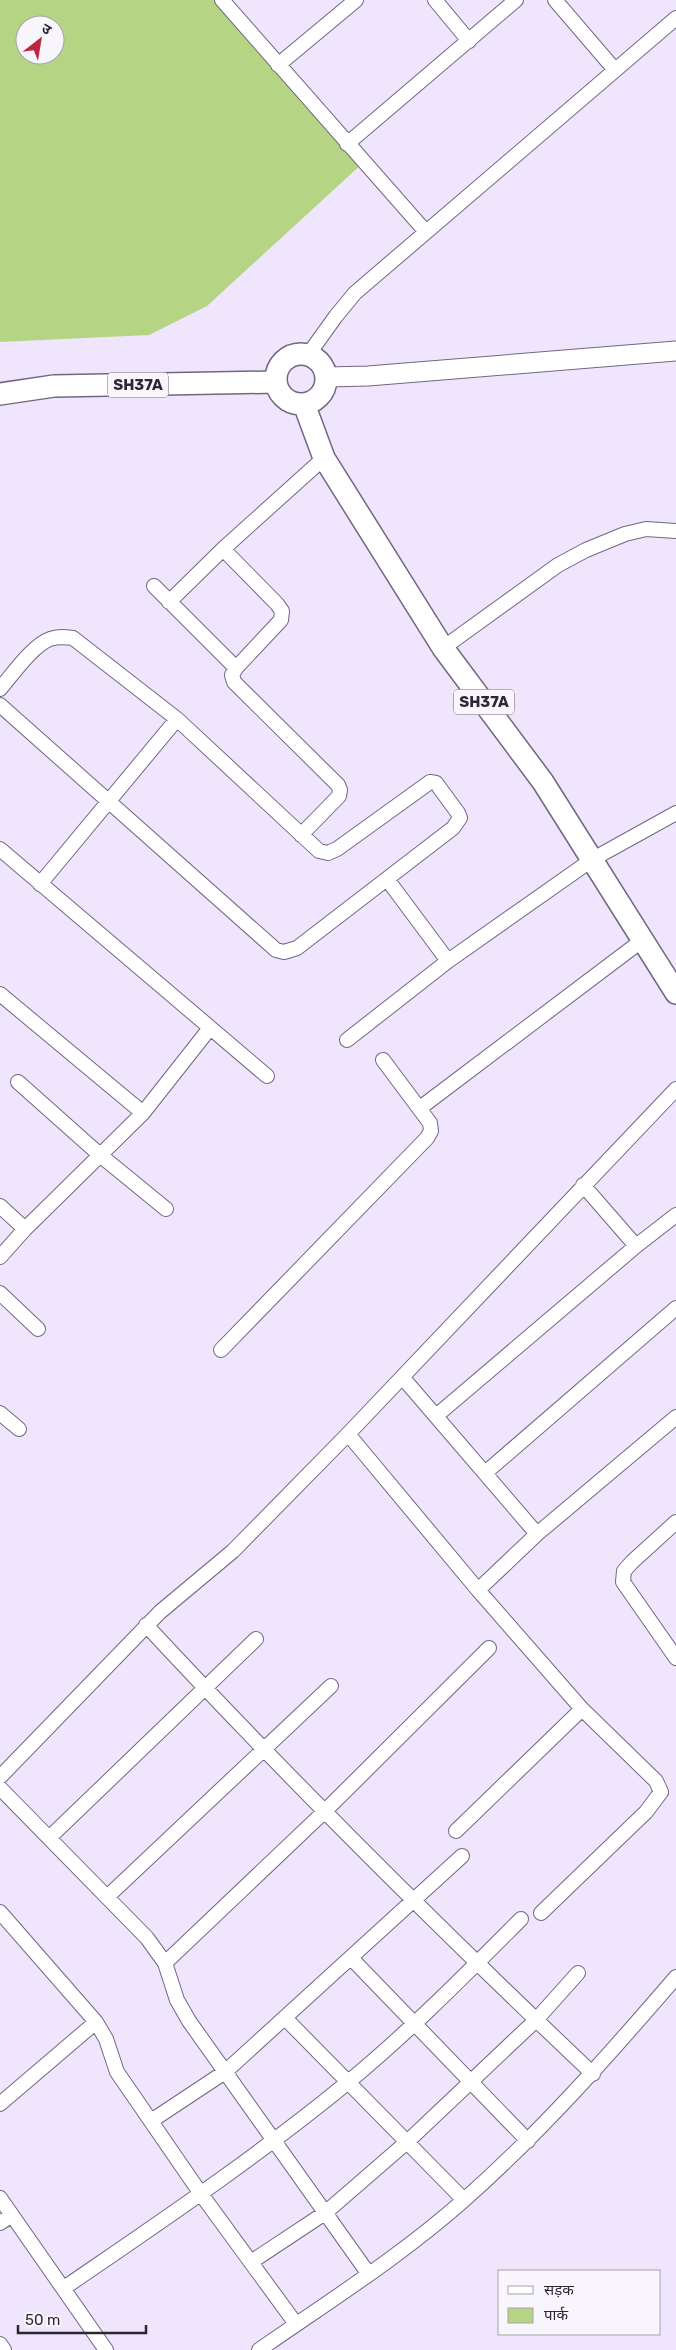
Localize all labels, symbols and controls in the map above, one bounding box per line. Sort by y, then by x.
north arrow [15,15,65,65]
text: उ [39,20,55,39]
road number: SH37A [108,372,168,398]
road number: SH37A [454,690,514,714]
legend [498,2270,661,2335]
text: सड़क [544,2281,574,2299]
scale bar [18,2302,145,2334]
text: पार्क [544,2306,568,2324]
text: 50 m [25,2311,60,2329]

